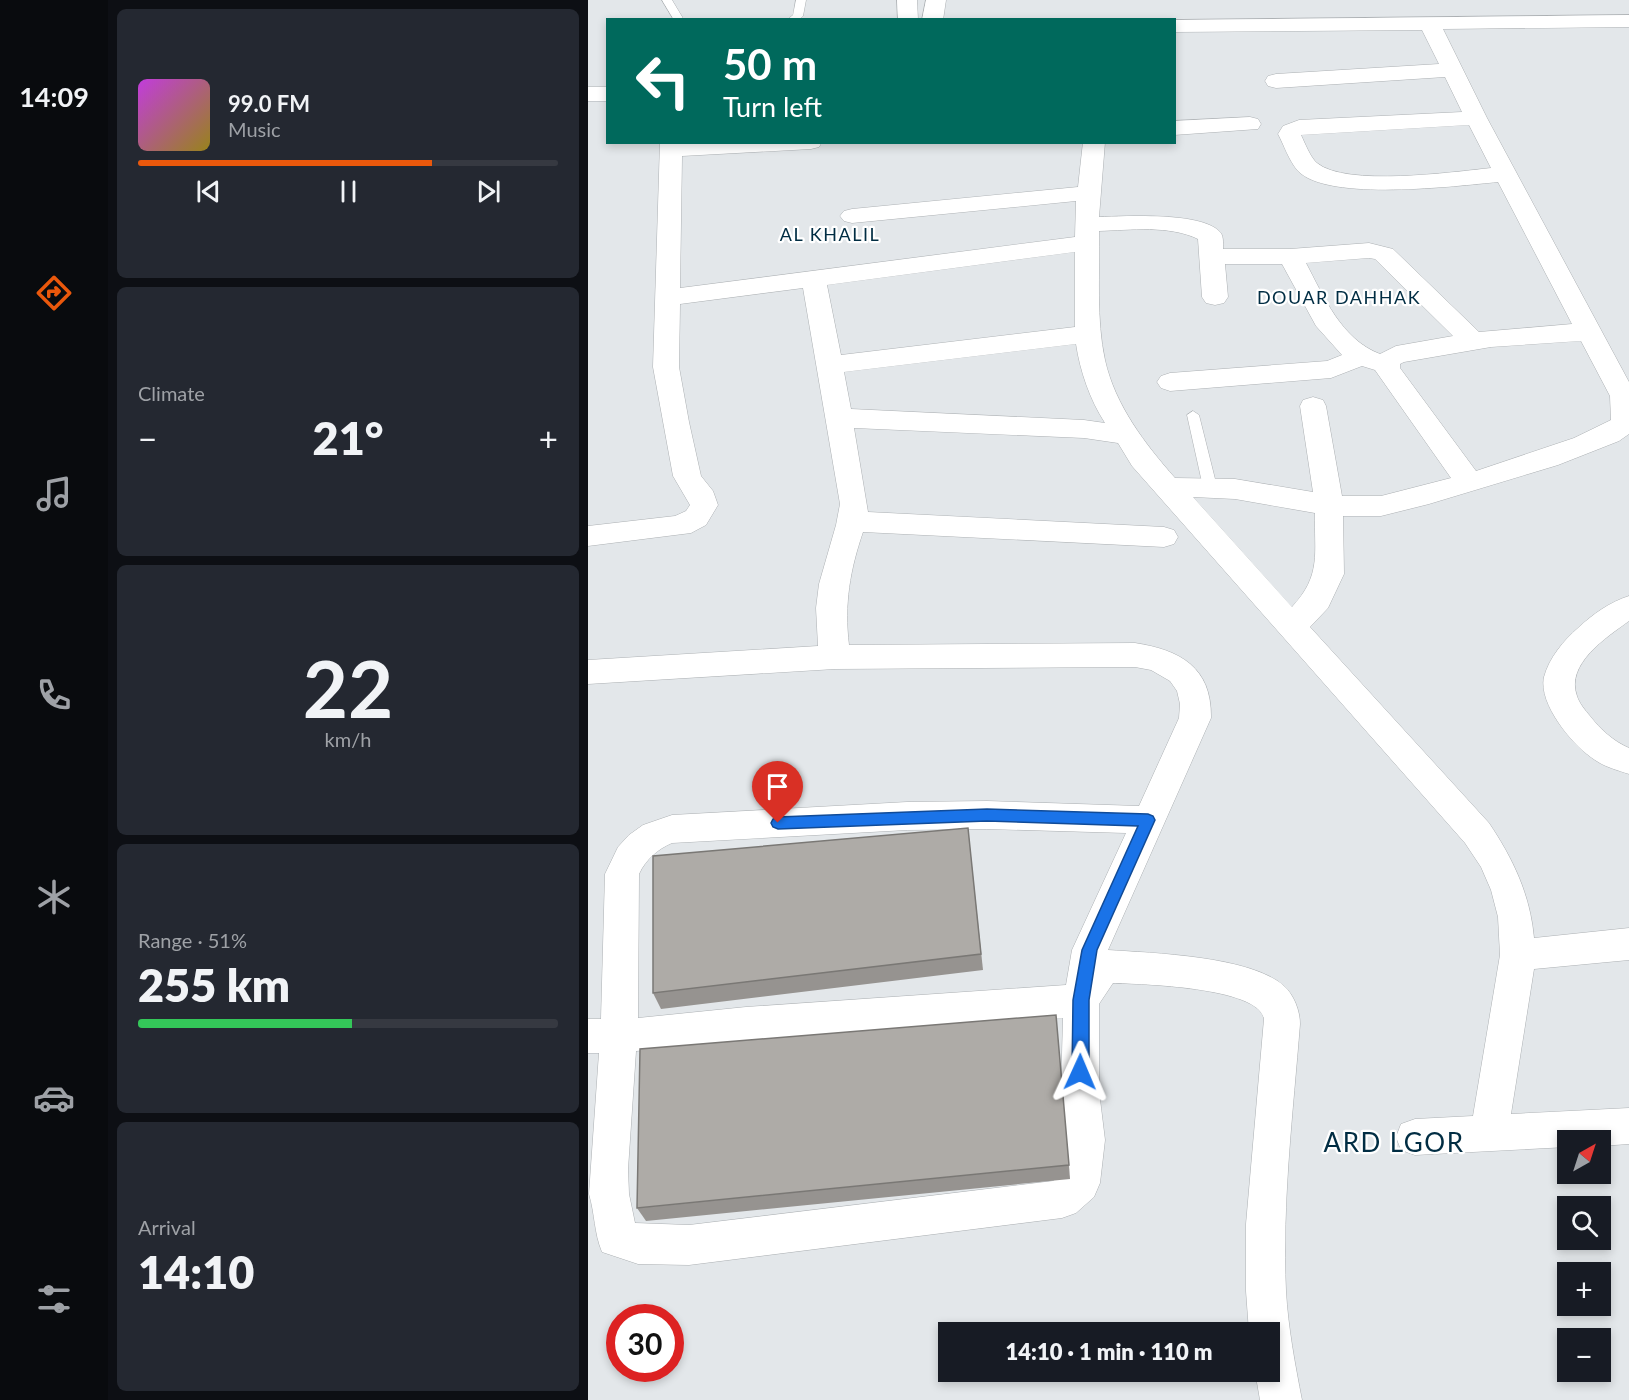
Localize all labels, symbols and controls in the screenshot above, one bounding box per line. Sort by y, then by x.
text: 50 m [723,39,817,89]
icon: left [624,42,702,120]
text: 14:09 [19,80,89,113]
text: 99.0 FM [228,90,310,117]
text: Turn left [723,90,822,123]
text: Music [228,117,281,141]
icon: previous [192,175,225,208]
icon: pause [332,175,365,208]
icon: next [472,175,505,208]
district label: AL KHALIL [780,223,880,245]
icon: directions [33,272,75,314]
district label: DOUAR DAHHAK [1257,286,1421,308]
text: Climate [138,381,205,405]
text: 21° [313,411,383,465]
text: − [138,418,157,458]
text: + [539,418,558,458]
icon: music [33,473,75,515]
text: 22 [303,641,393,735]
icon: phone [33,674,75,716]
text: km/h [325,727,371,751]
pin [752,761,803,823]
icon: arrive [761,770,794,803]
icon: climate [33,876,75,918]
text: Range · 51% [138,928,247,952]
text: 255 km [138,958,290,1012]
position arrow [1048,1040,1112,1104]
icon: car [33,1077,75,1119]
district label: ARD LGOR [1324,1126,1464,1158]
north arrow [1557,1130,1611,1184]
map controls [1557,1130,1611,1382]
button: search [1557,1196,1611,1250]
text: Arrival [138,1215,196,1239]
text: 14:10 [138,1245,254,1299]
button: + [1557,1262,1611,1316]
icon: filters [33,1278,75,1320]
speed limit sign: 30 [606,1304,684,1382]
button: − [1557,1328,1611,1382]
text: 14:10 · 1 min · 110 m [1006,1338,1212,1365]

